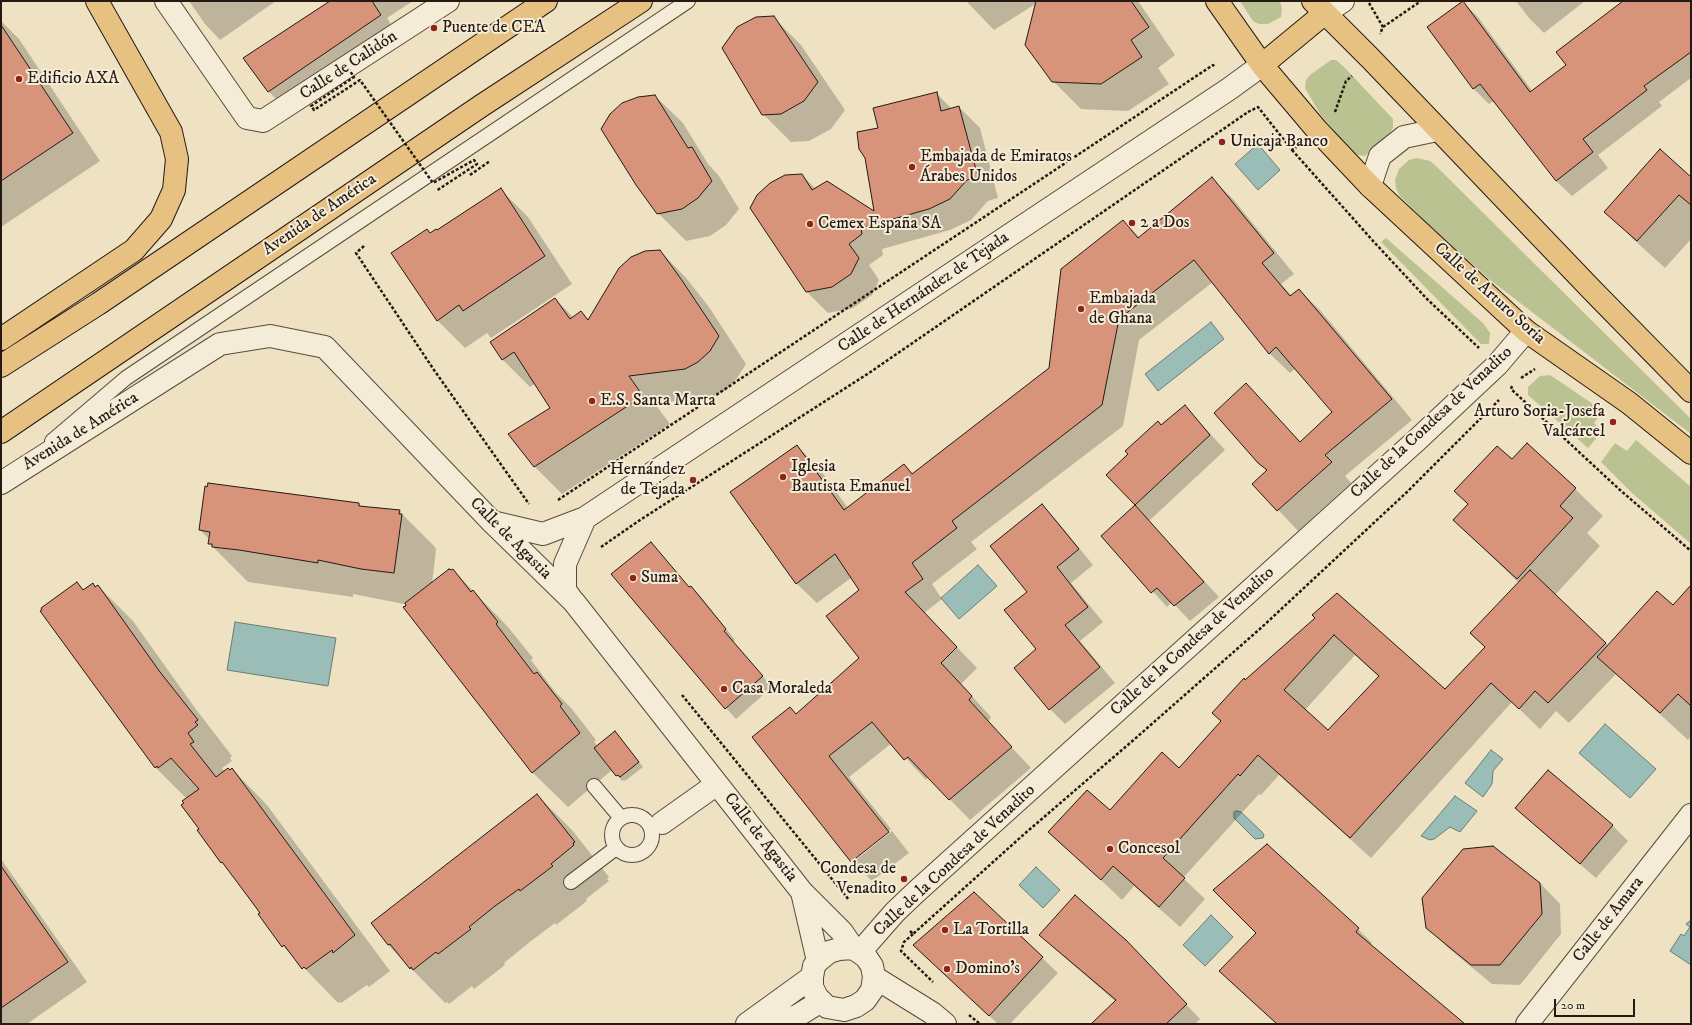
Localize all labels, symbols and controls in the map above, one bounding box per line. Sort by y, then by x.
place label: Puente de CEA [442,18,545,38]
marker: Puente de CEA [429,23,439,33]
street label: Calle de Calidón [296,27,402,105]
place label: Edificio AXA [27,69,119,89]
marker: Edificio AXA [14,74,24,84]
place label: Unicaja Banco [1230,132,1328,152]
marker: Unicaja Banco [1217,137,1227,147]
place label: Embajada de Emiratos Árabes Unidos [920,147,1072,187]
marker: Embajada de Emiratos Árabes Unidos [907,162,917,172]
street label: Avenida de América [259,169,381,261]
place label: 2 a Dos [1140,213,1189,233]
place label: Cemex España SA [818,214,941,234]
marker: 2 a Dos [1127,218,1137,228]
marker: Cemex España SA [805,219,815,229]
street label: Calle de Hernández de Tejada [835,228,1013,358]
street label: Calle de Arturo Soria [1429,239,1549,349]
place label: Embajada de Ghana [1089,289,1156,329]
marker: Embajada de Ghana [1076,304,1086,314]
street label: Calle de la Condesa de Venadito [1347,343,1517,503]
street label: Avenida de América [19,388,143,476]
place label: E.S. Santa Marta [600,391,716,411]
marker: E.S. Santa Marta [587,396,597,406]
place label: Arturo Soria-Josefa Valcárcel [1474,402,1605,442]
marker: Arturo Soria-Josefa Valcárcel [1608,417,1618,427]
place label: Iglesia Bautista Emanuel [791,457,910,497]
place label: Hernández de Tejada [610,460,685,500]
marker: Iglesia Bautista Emanuel [778,472,788,482]
marker: Hernández de Tejada [688,475,698,485]
street label: Calle de Agastia [465,494,555,584]
street label: Calle de la Condesa de Venadito [1107,563,1279,721]
place label: Suma [641,568,678,588]
marker: Suma [628,573,638,583]
place label: Casa Moraleda [732,679,832,699]
marker: Casa Moraleda [719,684,729,694]
street label: Calle de la Condesa de Venadito [870,781,1040,941]
street label: Calle de Agastia [719,789,801,887]
place label: Concesol [1118,839,1180,859]
marker: Concesol [1105,844,1115,854]
place label: Condesa de Venadito [820,859,896,899]
street label: Calle de Amara [1569,873,1649,967]
marker: Condesa de Venadito [899,874,909,884]
place label: La Tortilla [953,920,1029,940]
marker: La Tortilla [940,925,950,935]
place label: Domino's [955,959,1020,979]
marker: Domino's [942,964,952,974]
scale bar [1556,991,1637,1017]
text: 20 m [1561,998,1585,1013]

